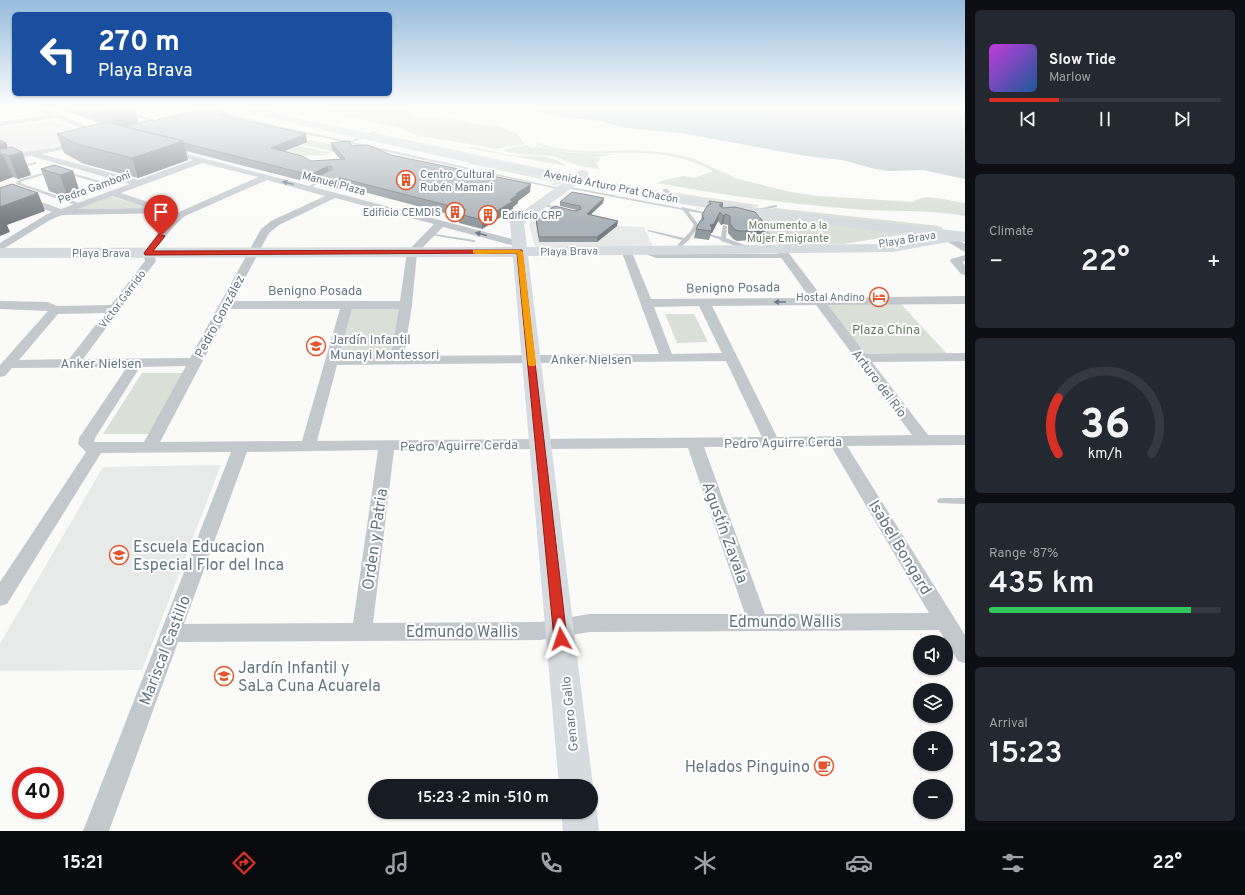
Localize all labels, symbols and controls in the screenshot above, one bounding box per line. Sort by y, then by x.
text: 270 m [98,25,180,61]
icon: left [32,28,84,80]
text: Slow Tide [1049,51,1116,70]
text: Playa Brava [98,60,193,83]
text: Marlow [1049,70,1091,86]
icon: previous [1017,108,1039,130]
icon: pause [1094,108,1116,130]
icon: next [1171,108,1193,130]
street label: Avenida Arturo Prat Chacón [542,167,679,207]
street label: Pedro Gamboni [56,168,133,208]
place label: Centro Cultural Rubén Mamani [420,168,495,195]
street label: Manuel Plaza [300,169,367,199]
building icon: Centro Cultural Rubén Mamani [395,169,417,191]
one-way arrow [282,180,294,186]
pin [144,195,178,236]
icon: arrive [150,201,172,223]
building icon: Edificio CEMDIS [444,201,466,223]
building icon: Edificio CRP [477,204,499,226]
place label: Edificio CEMDIS [363,206,441,220]
place label: Edificio CRP [502,209,562,223]
park label: Monumento a la Mujer Emigrante [747,219,829,246]
text: Climate [989,224,1034,240]
street label: Playa Brava [878,229,937,251]
one-way arrow [475,230,488,236]
street label: Playa Brava [540,244,598,260]
text: 22° [1080,244,1130,281]
street label: Playa Brava [72,247,130,261]
text: − [989,249,1003,276]
text: + [1207,249,1221,276]
street label: Víctor Garrido [96,268,149,332]
street label: Pedro González [192,273,249,361]
street label: Benigno Posada [686,280,780,298]
street label: Benigno Posada [268,284,362,300]
hotel icon: Hostal Andino [868,286,890,308]
place label: Hostal Andino [796,291,865,305]
one-way arrow [773,299,786,305]
park label: Plaza China [852,323,920,339]
place label: Jardín Infantil Munayi Montessori [330,333,439,364]
school or university icon: Jardín Infantil Munayi Montessori [305,335,327,357]
street label: Arturo del Río [848,347,909,421]
street label: Anker Nielsen [550,353,632,369]
street label: Anker Nielsen [60,357,142,373]
text: 36 [1080,399,1130,452]
street label: Pedro Aguirre Cerda [724,435,842,453]
street label: Pedro Aguirre Cerda [400,438,518,456]
text: km/h [1088,444,1122,462]
street label: Agustín Zavala [696,479,752,586]
street label: Orden y Patria [359,487,393,591]
street label: Isabel Bongard [863,497,935,599]
place label: Escuela Educacion Especial Flor del Inca [133,538,284,576]
school or university icon: Escuela Educacion Especial Flor del Inca [108,544,130,566]
text: Range · 87% [989,546,1058,562]
text: 435 km [989,566,1094,603]
street label: Mariscal Castillo [136,593,196,708]
street label: Edmundo Wallis [729,613,841,633]
position arrow [540,618,582,660]
street label: Edmundo Wallis [406,623,518,643]
map controls [913,635,953,819]
button: sound [913,635,953,675]
place label: Jardín Infantil y SaLa Cuna Acuarela [238,659,381,697]
school or university icon: Jardín Infantil y SaLa Cuna Acuarela [213,665,235,687]
street label: Genaro Gallo [559,675,583,752]
button: layers [913,683,953,723]
text: Arrival [989,716,1028,732]
button: + [913,731,953,771]
text: 15:23 [989,736,1063,773]
cafe icon: Helados Pinguino [813,755,835,777]
place label: Helados Pinguino [685,758,810,778]
speed limit sign: 40 [12,767,64,819]
button: − [913,779,953,819]
text: 15:23 · 2 min · 510 m [417,789,549,808]
icon: directions [230,849,258,877]
icon: music [383,849,411,877]
icon: phone [537,849,565,877]
icon: climate [691,849,719,877]
icon: car [845,849,873,877]
icon: filters [999,849,1027,877]
text: 15:21 [63,852,104,875]
text: 22° [1152,852,1182,875]

